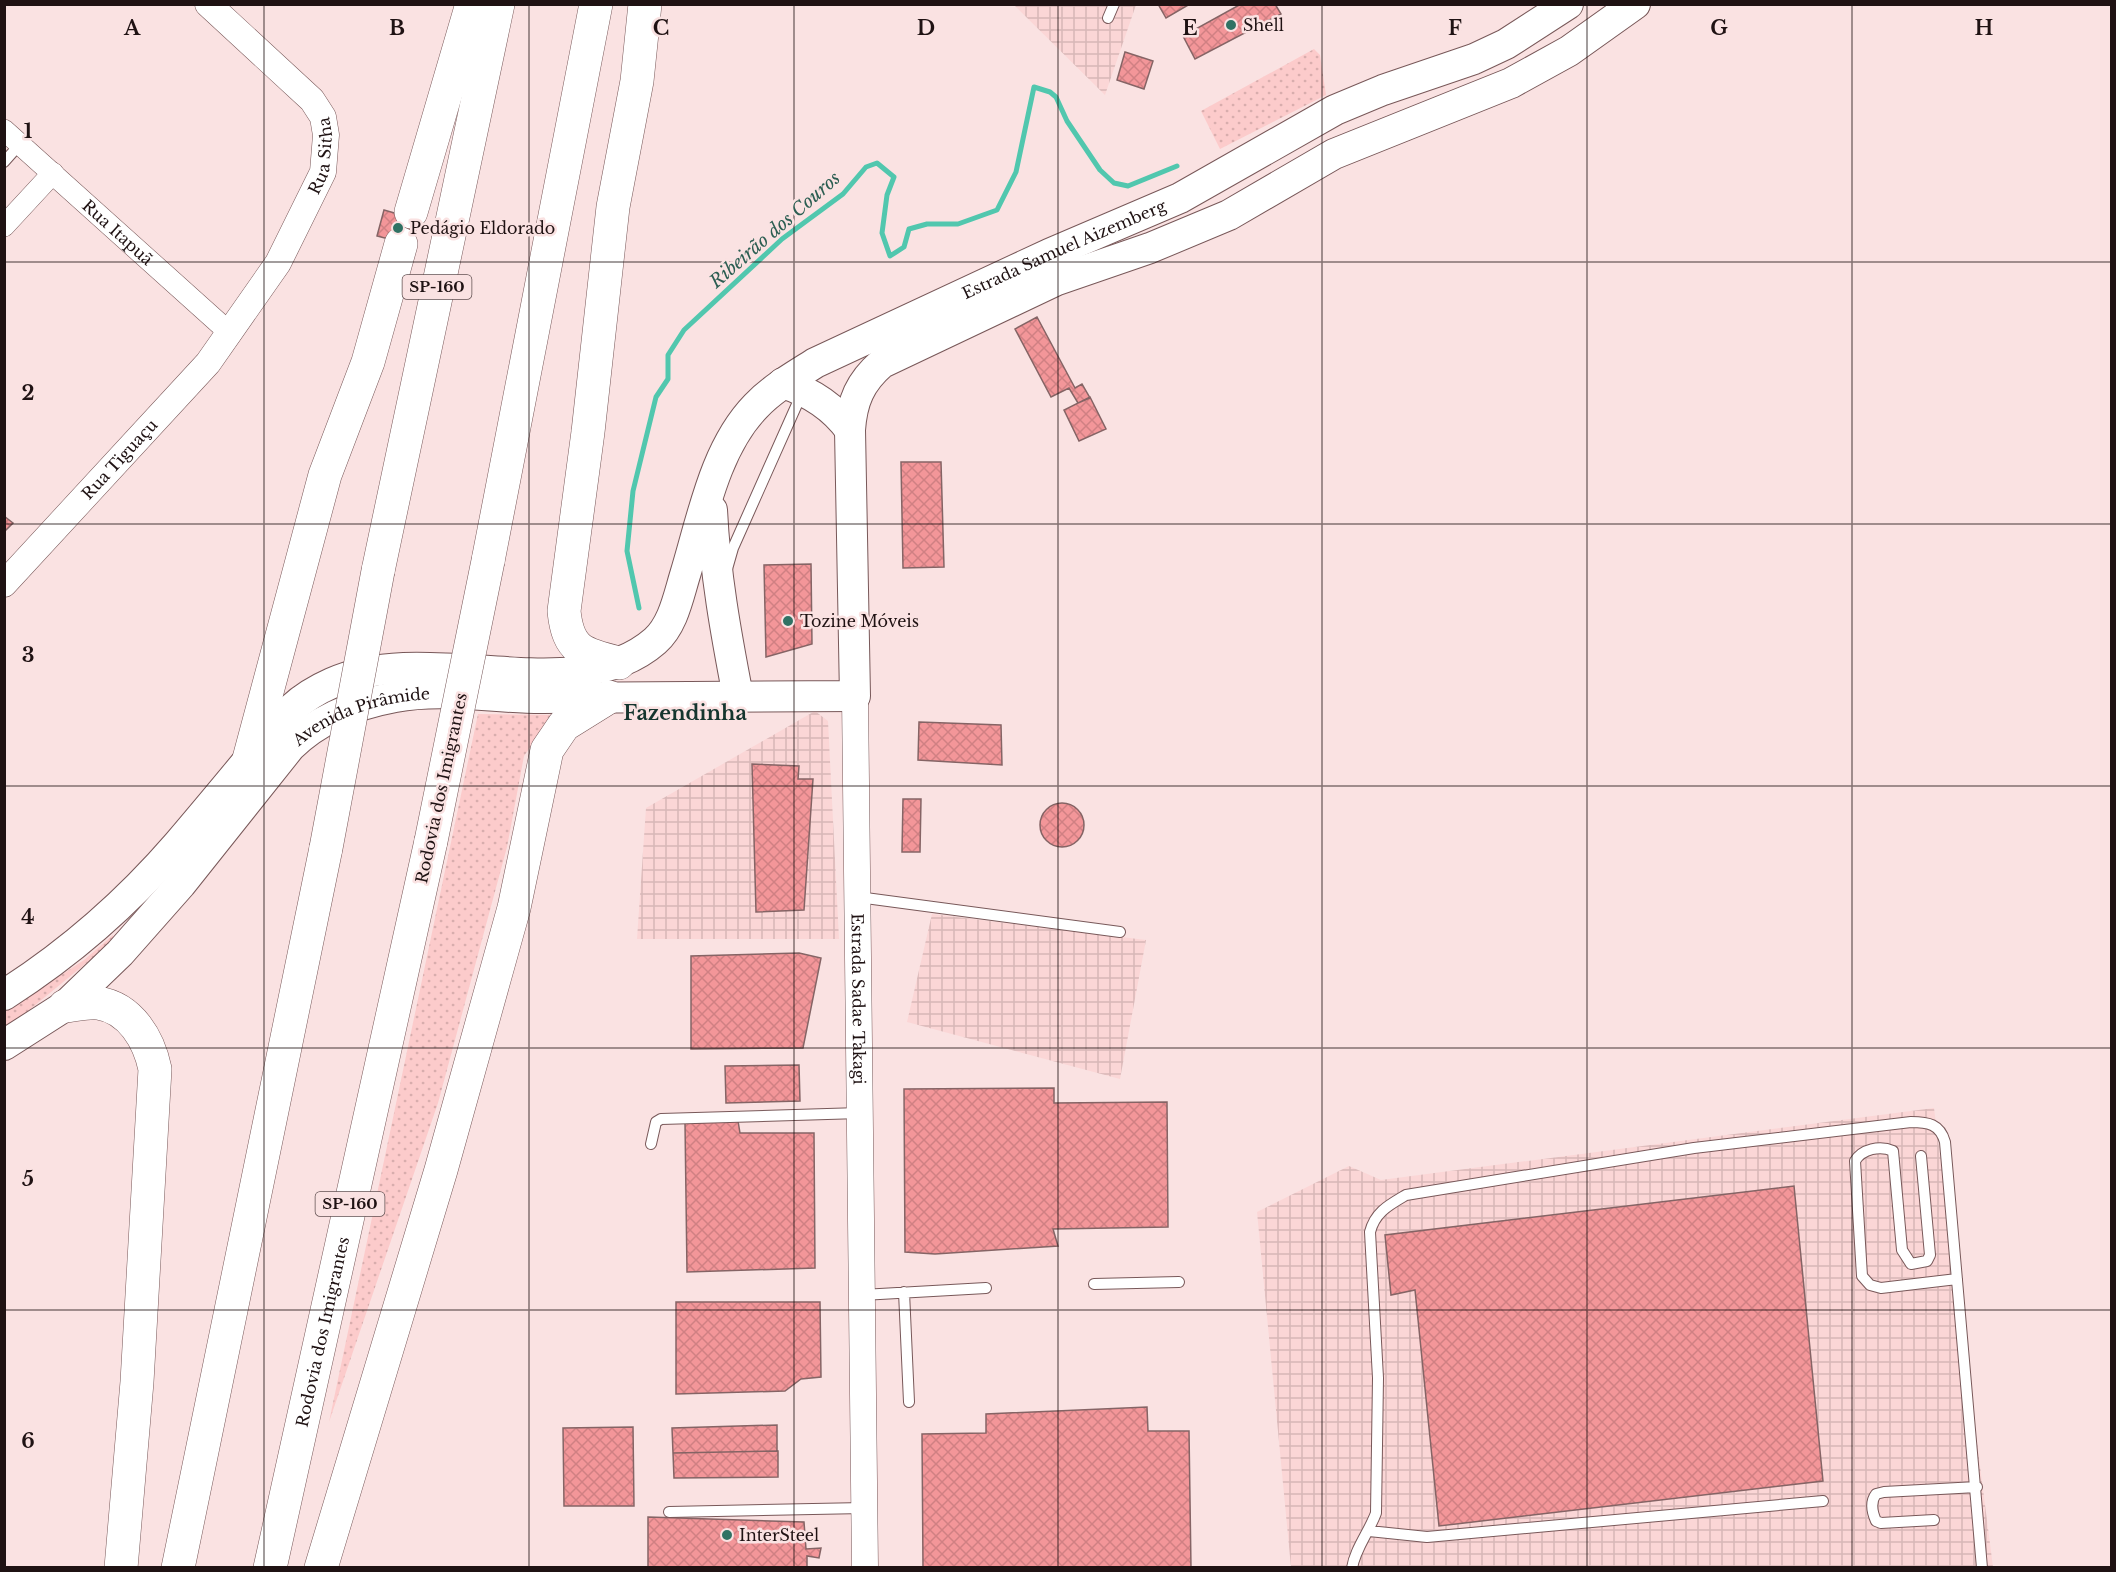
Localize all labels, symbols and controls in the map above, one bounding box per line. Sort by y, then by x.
place label: Shell [1243,15,1284,35]
text: A [123,16,141,40]
text: B [389,16,405,40]
text: C [653,16,669,40]
text: D [917,16,935,40]
text: E [1182,16,1198,40]
text: F [1448,16,1462,40]
text: G [1710,16,1728,40]
text: H [1975,16,1994,40]
marker: Shell [1224,18,1238,32]
street label: Rua Sitha [304,116,336,198]
text: 1 [24,119,33,143]
water label: Ribeirão dos Couros [704,167,845,293]
street label: Rua Itapuã [78,195,157,269]
street label: Estrada Samuel Aizemberg [959,195,1169,303]
place label: Pedágio Eldorado [410,218,555,238]
marker: Pedágio Eldorado [391,221,405,235]
road number: SP-160 [402,275,472,299]
text: 2 [21,381,35,405]
street label: Rua Tiguaçu [77,414,162,504]
place label: Tozine Móveis [800,611,919,631]
marker: Tozine Móveis [781,614,795,628]
text: 3 [22,643,34,667]
street label: Avenida Pirâmide [288,683,430,750]
street label: Rodovia dos Imigrantes [411,691,471,885]
district label: Fazendinha [623,701,747,725]
text: 4 [21,905,35,929]
street label: Estrada Sadae Takagi [847,913,869,1085]
text: 5 [22,1167,34,1191]
road number: SP-160 [316,1192,385,1216]
street label: Rodovia dos Imigrantes [292,1235,353,1429]
text: 6 [21,1429,35,1453]
place label: InterSteel [739,1525,819,1545]
marker: InterSteel [720,1528,734,1542]

